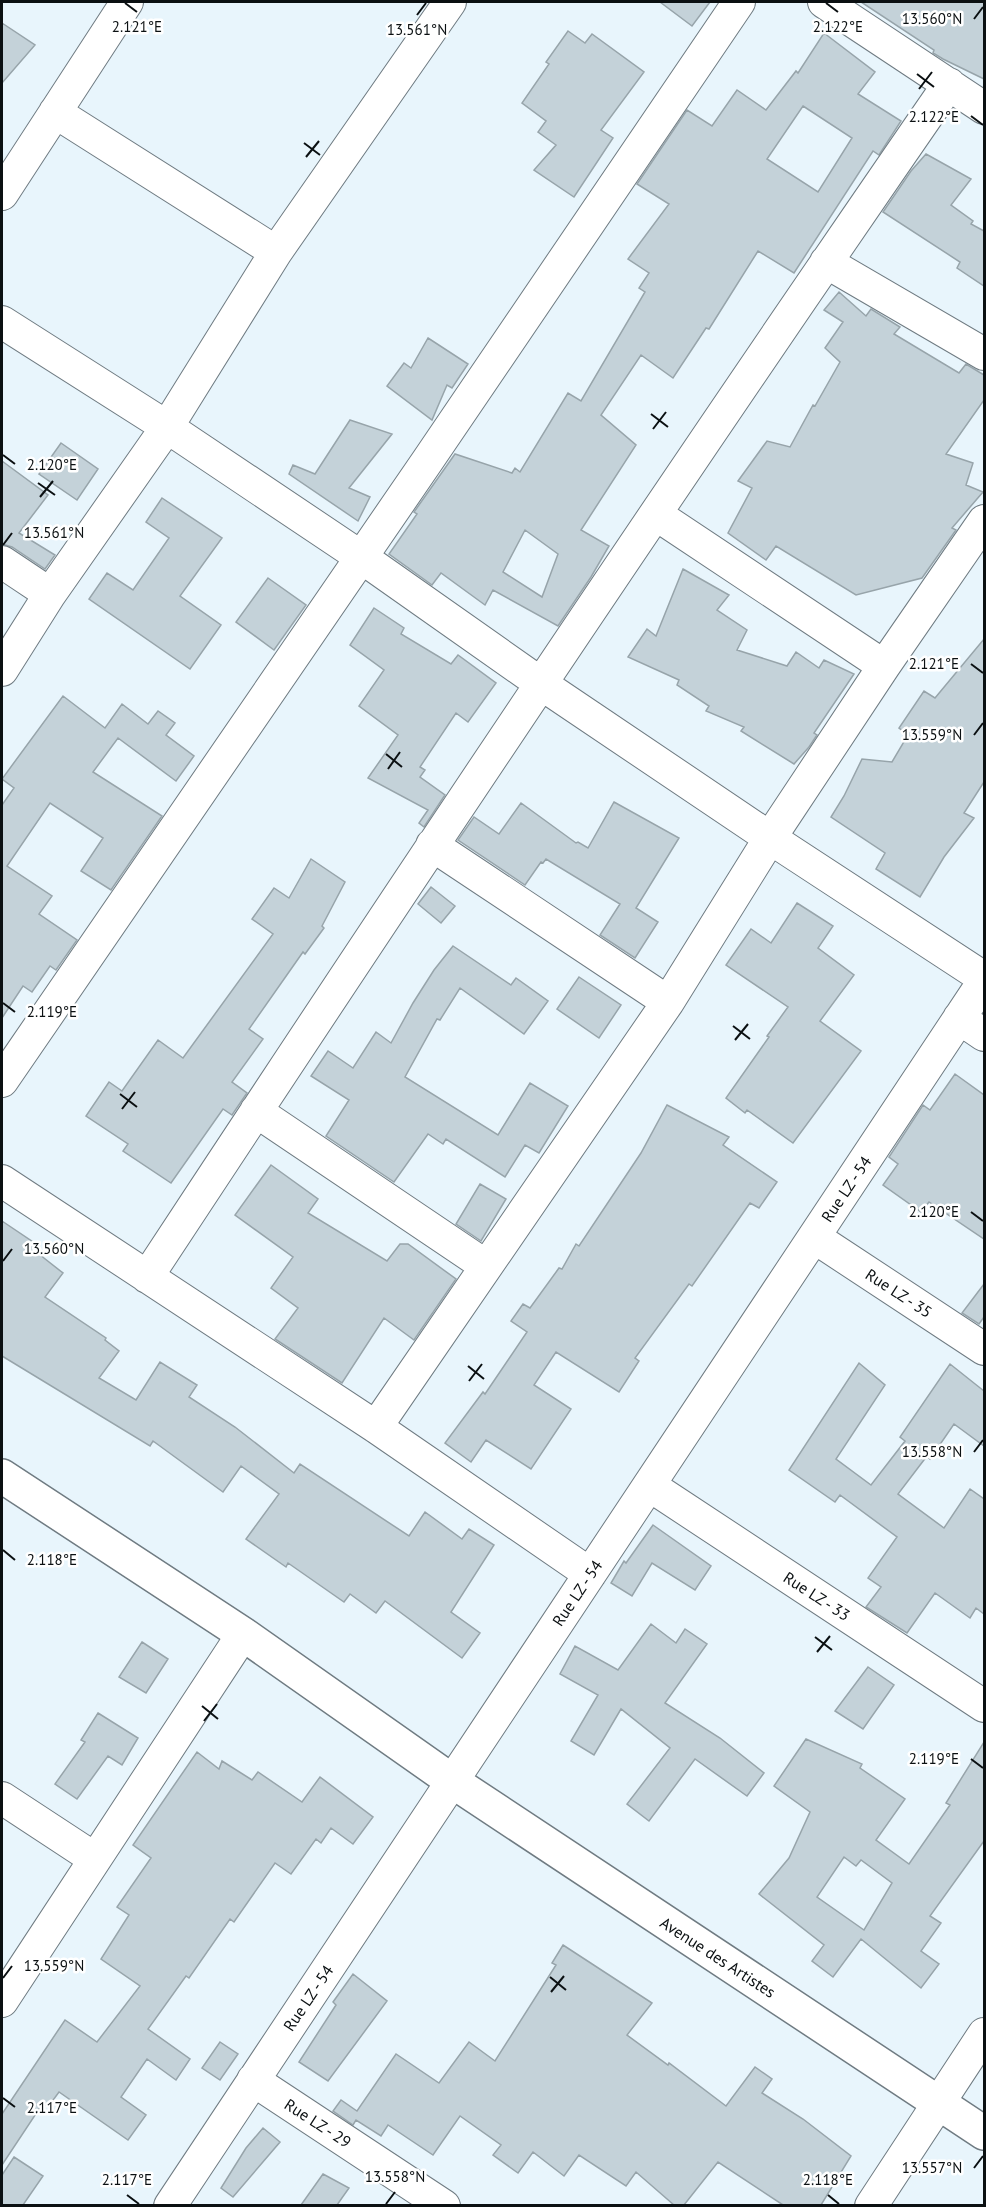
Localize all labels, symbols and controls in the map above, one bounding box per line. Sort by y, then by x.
text: 13.560°N [902,9,962,28]
text: 2.121°E [112,17,162,36]
text: 2.122°E [813,17,863,36]
text: 13.561°N [387,20,447,39]
text: 2.122°E [909,107,959,126]
text: 2.120°E [27,455,77,474]
text: 13.561°N [24,523,84,542]
text: 2.121°E [909,654,959,673]
text: 13.559°N [902,725,962,744]
text: 2.119°E [27,1002,77,1021]
street label: Rue LZ - 54 [817,1152,876,1226]
text: 2.120°E [909,1202,959,1221]
text: 13.560°N [24,1239,84,1258]
street label: Rue LZ - 35 [862,1264,936,1322]
text: 13.558°N [902,1442,962,1461]
text: 2.118°E [27,1550,77,1569]
street label: Rue LZ - 54 [548,1556,607,1630]
street label: Rue LZ - 33 [780,1567,854,1625]
text: 2.119°E [909,1749,959,1768]
street label: Avenue des Artistes [657,1912,780,2002]
text: 13.559°N [24,1956,84,1975]
street label: Rue LZ - 54 [279,1961,338,2035]
street label: Rue LZ - 29 [281,2094,355,2152]
text: 2.117°E [27,2098,77,2117]
text: 13.557°N [902,2158,962,2177]
text: 13.558°N [365,2167,425,2186]
text: 2.117°E [102,2170,152,2189]
text: 2.118°E [803,2170,853,2189]

